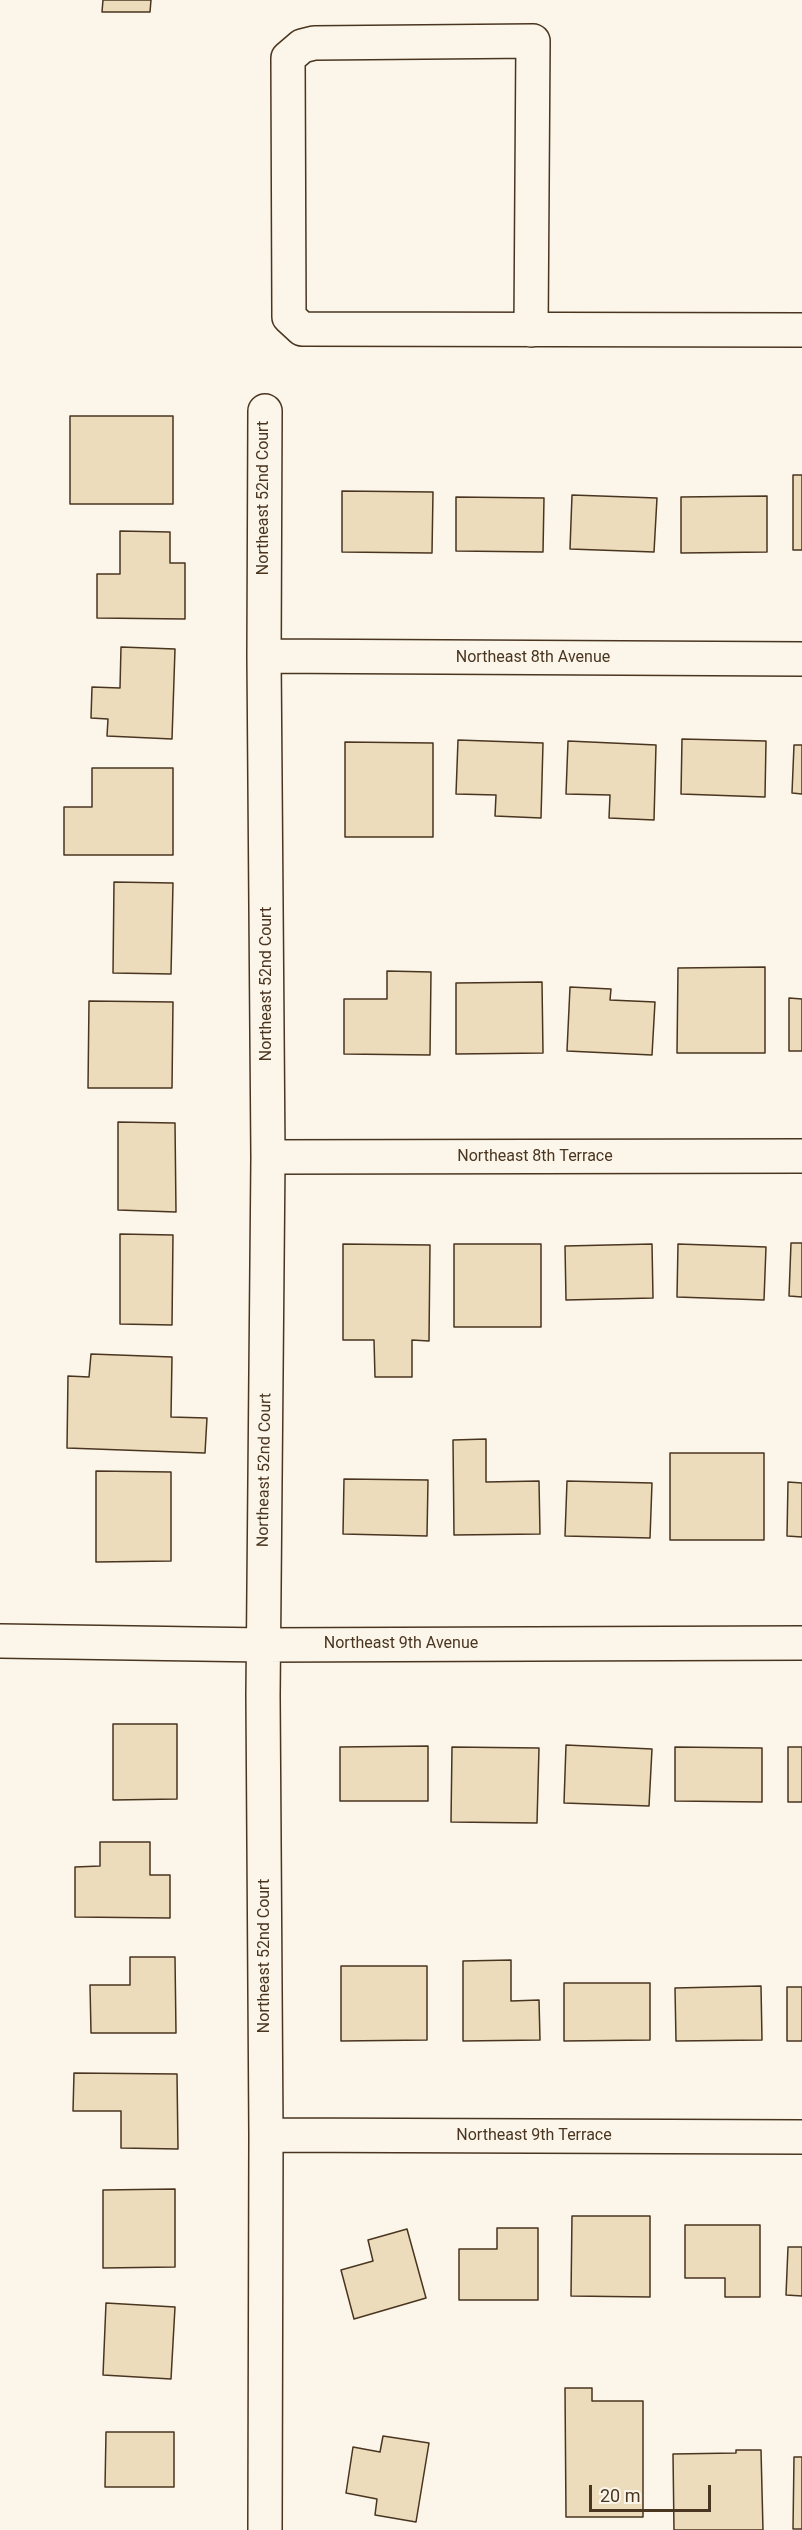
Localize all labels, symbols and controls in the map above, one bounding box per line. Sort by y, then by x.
street label: Northeast 52nd Court [254,421,274,575]
street label: Northeast 8th Avenue [456,648,610,668]
street label: Northeast 52nd Court [257,907,277,1061]
street label: Northeast 8th Terrace [457,1147,613,1167]
street label: Northeast 52nd Court [254,1393,276,1547]
street label: Northeast 9th Avenue [324,1634,478,1654]
street label: Northeast 52nd Court [255,1879,275,2033]
street label: Northeast 9th Terrace [456,2126,612,2146]
scale bar [592,2473,714,2511]
text: 20 m [600,2485,640,2506]

